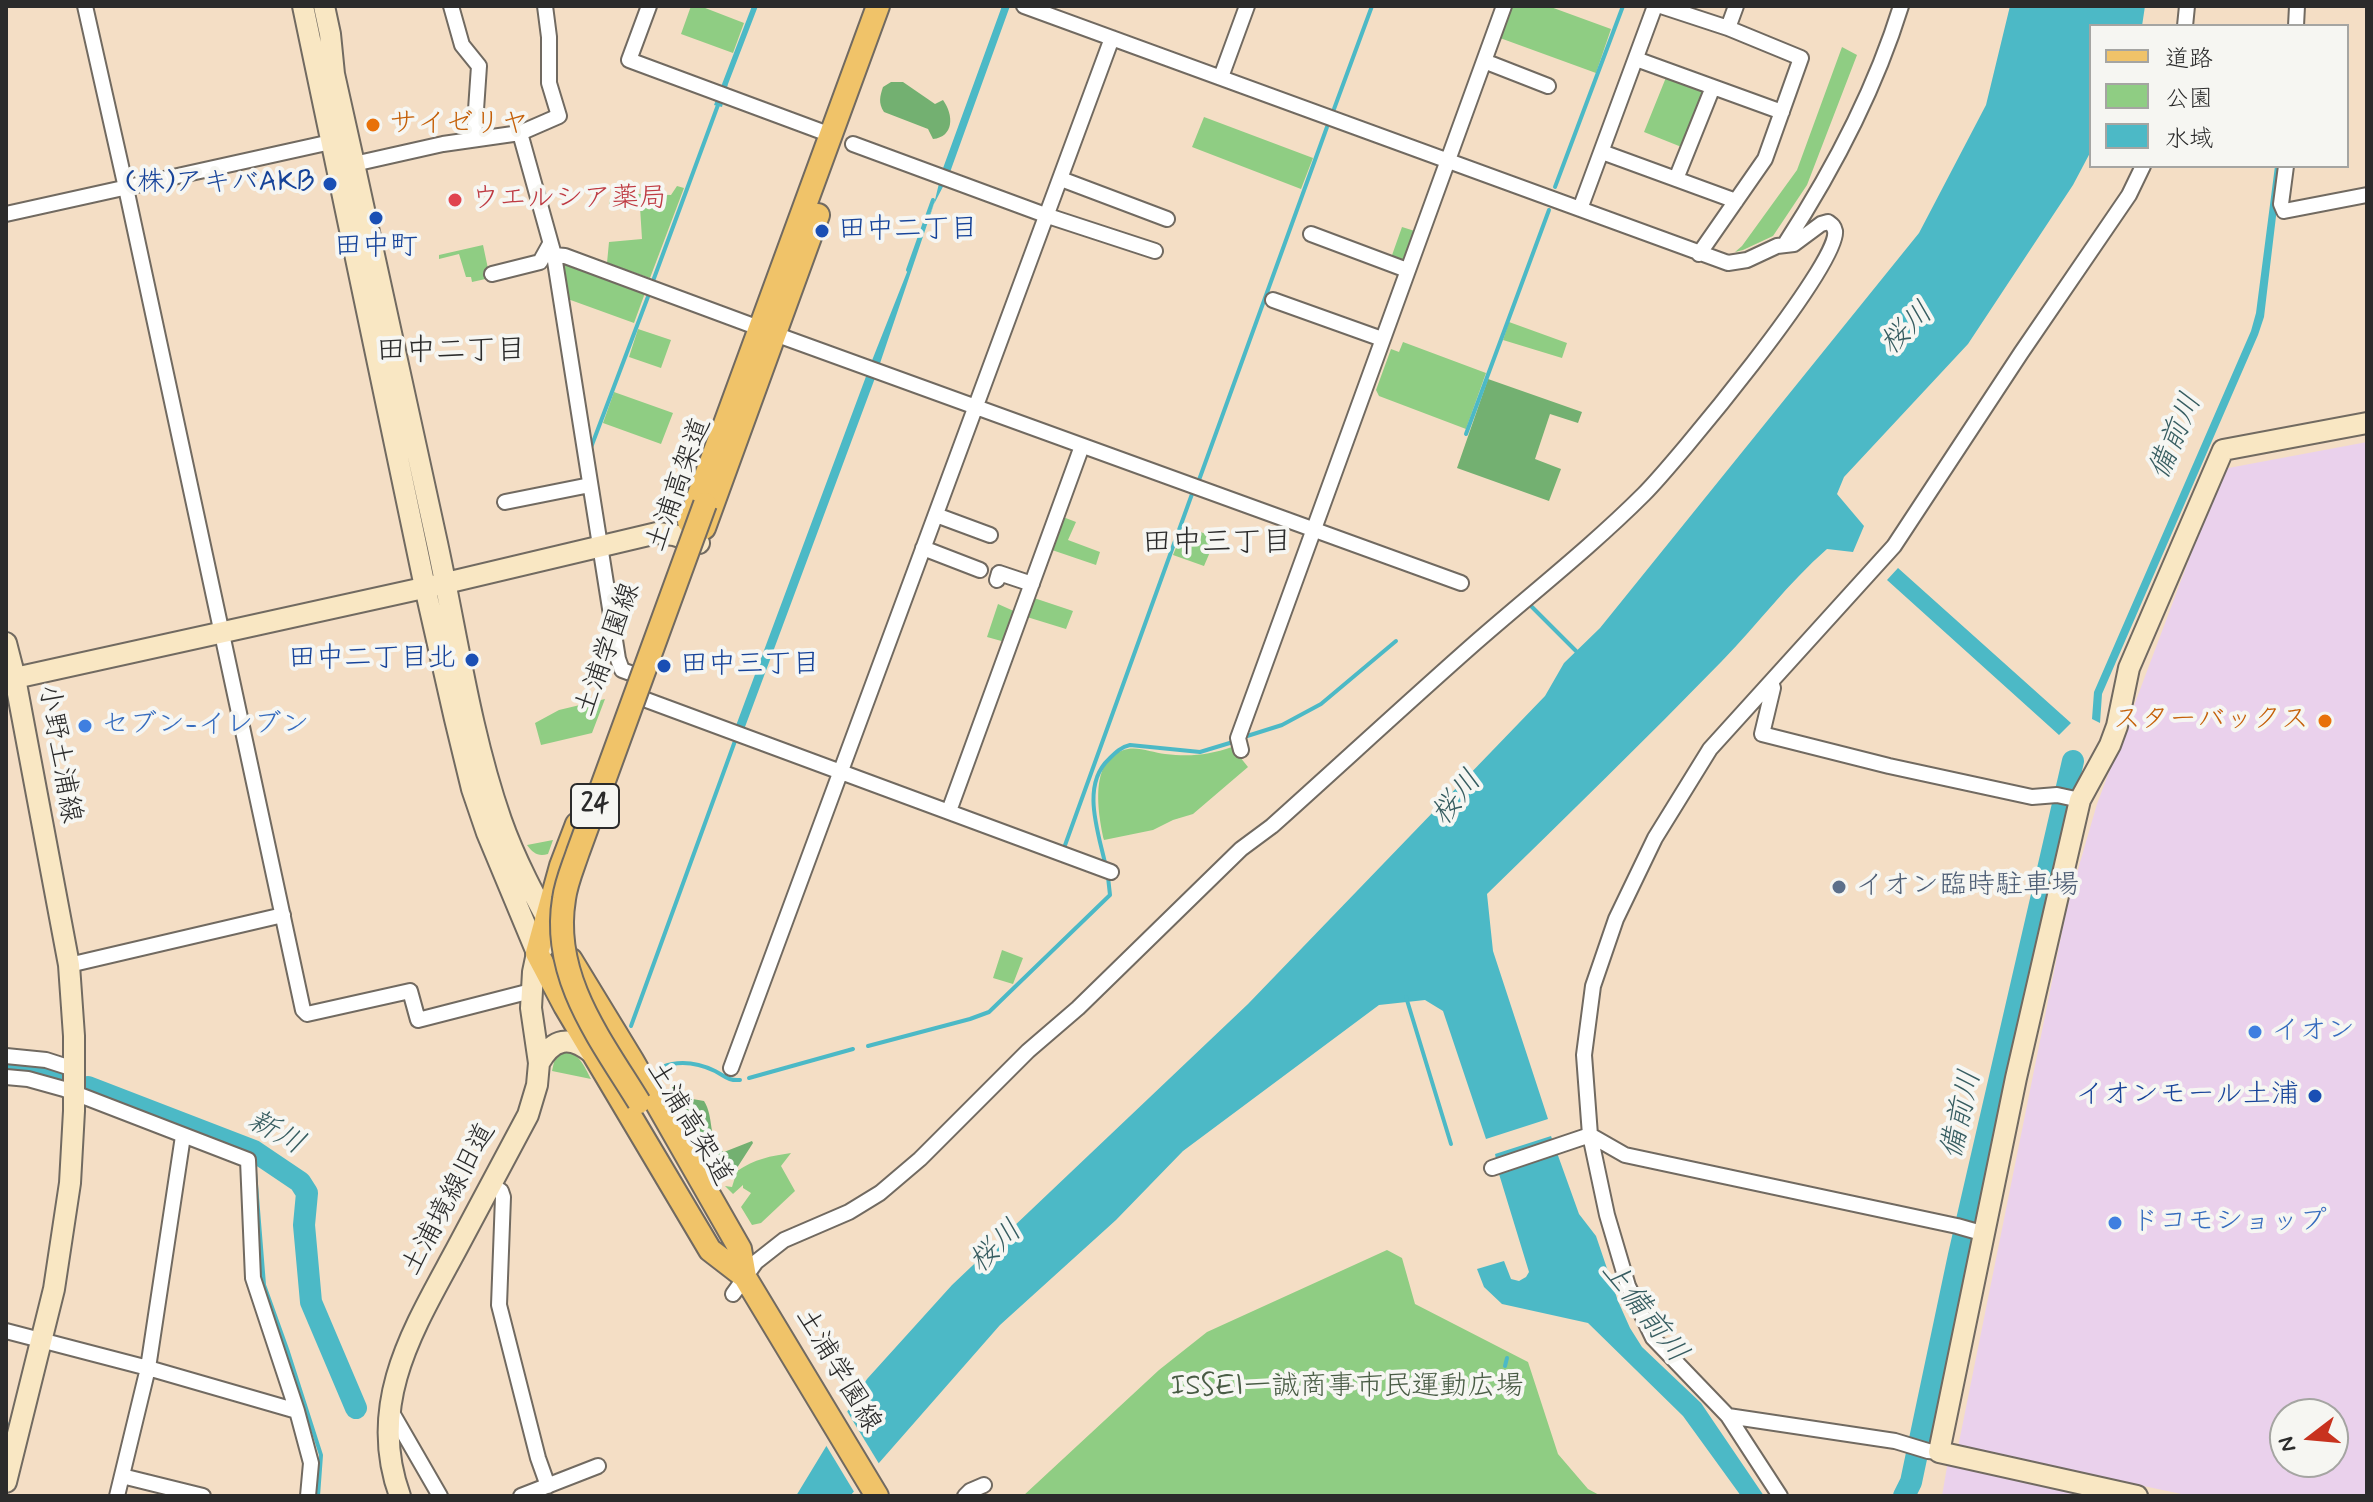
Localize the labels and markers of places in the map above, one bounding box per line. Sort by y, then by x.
place label: サイゼリヤ [389,108,529,142]
marker: サイゼリヤ [364,116,382,134]
place label: (株)アキバAKB [125,167,314,201]
marker: (株)アキバAKB [321,175,339,193]
place label: ウエルシア薬局 [471,183,667,217]
marker: ウエルシア薬局 [446,191,464,209]
marker: 田中町 [367,209,385,227]
place label: 田中二丁目 [838,214,978,248]
marker: 田中二丁目 [813,222,831,240]
place label: 田中町 [334,231,418,265]
place label: 田中二丁目北 [288,643,456,677]
place label: 田中三丁目 [680,649,820,683]
marker: 田中二丁目北 [463,651,481,669]
marker: 田中三丁目 [655,657,673,675]
place label: スターバックス [2113,704,2309,738]
place label: セブン-イレブン [101,709,310,743]
marker: スターバックス [2316,712,2334,730]
marker: セブン-イレブン [76,717,94,735]
place label: イオン臨時駐車場 [1855,870,2079,904]
marker: イオン臨時駐車場 [1830,878,1848,896]
place label: イオン [2271,1015,2355,1049]
marker: イオン [2246,1023,2264,1041]
place label: イオンモール土浦 [2075,1079,2299,1113]
marker: イオンモール土浦 [2306,1087,2324,1105]
place label: ドコモショップ [2131,1206,2327,1240]
marker: ドコモショップ [2106,1214,2124,1232]

